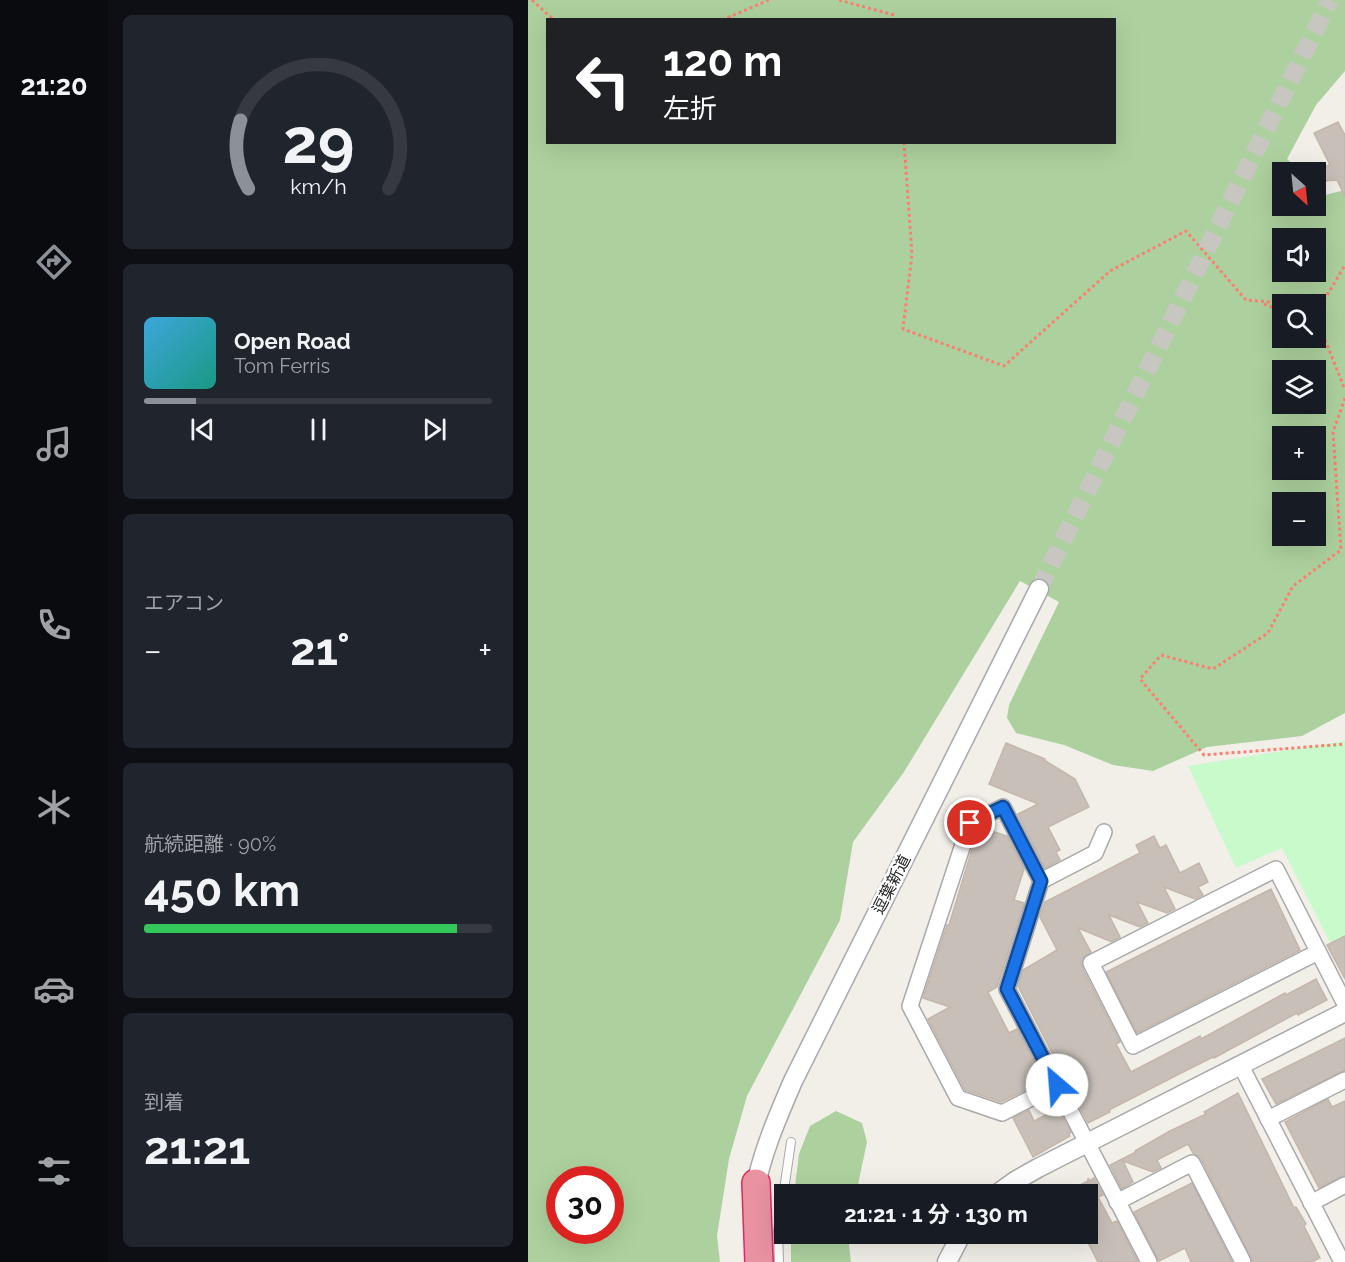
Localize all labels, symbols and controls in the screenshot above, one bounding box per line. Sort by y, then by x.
text: 120 m [663,37,782,86]
icon: left [564,42,642,120]
text: 21:20 [20,70,88,101]
text: 左折 [663,93,717,124]
text: 29 [282,104,354,178]
north arrow [1272,162,1326,216]
map controls [1272,162,1326,546]
text: km/h [290,175,346,200]
button: sound [1272,228,1326,282]
icon: directions [33,241,75,283]
button: search [1272,294,1326,348]
text: Open Road [234,328,351,354]
text: Tom Ferris [234,354,330,378]
button: layers [1272,360,1326,414]
icon: previous [186,413,219,446]
icon: pause [302,413,335,446]
icon: next [418,413,451,446]
icon: music [33,423,75,465]
button: + [1272,426,1326,480]
button: − [1272,492,1326,546]
text: エアコン [144,591,224,615]
icon: phone [33,604,75,646]
text: 21° [290,623,350,676]
text: − [144,631,162,670]
text: + [478,631,492,670]
icon: climate [33,786,75,828]
pin [944,797,995,848]
icon: arrive [953,806,986,839]
text: 航続距離 · 90% [144,832,276,856]
street label: 逗葉新道 [868,851,914,917]
text: 450 km [144,864,300,917]
icon: car [33,968,75,1010]
position arrow [1025,1053,1089,1117]
text: 到着 [144,1090,184,1114]
text: 21:21 [144,1122,250,1175]
icon: filters [33,1150,75,1192]
speed limit sign: 30 [546,1166,624,1244]
text: 21:21 · 1 分 · 130 m [844,1201,1028,1227]

